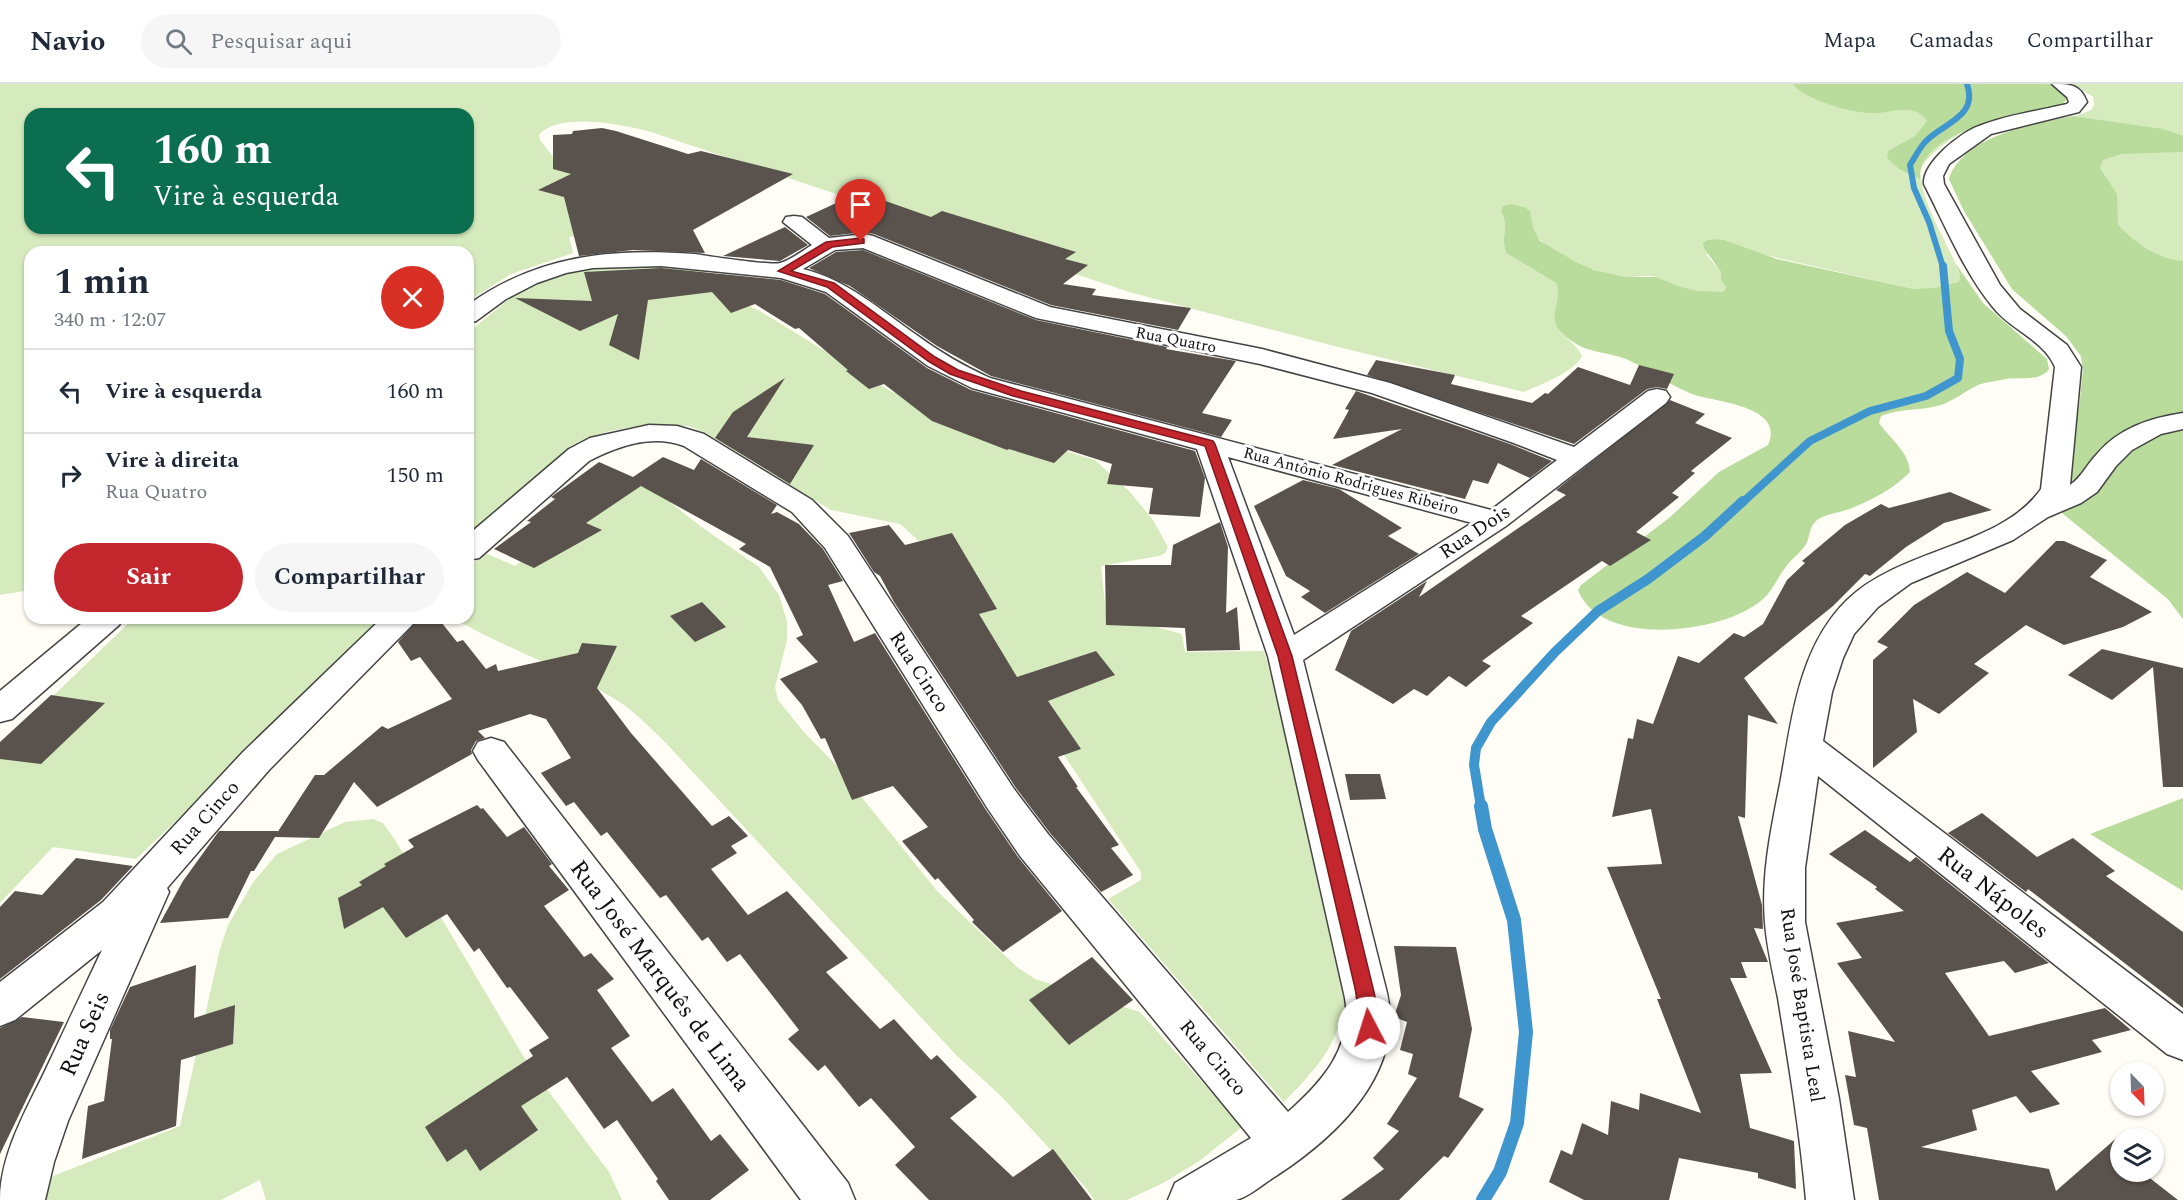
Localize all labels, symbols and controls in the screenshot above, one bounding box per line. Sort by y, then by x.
search box [141,14,561,68]
text: Navio [30,20,105,63]
icon: search [162,25,195,58]
text: Pesquisar aqui [210,25,352,58]
text: Mapa [1823,25,1876,57]
text: Camadas [1909,25,1994,57]
text: Compartilhar [2027,25,2153,57]
text: 160 m [153,119,272,182]
icon: left [54,132,132,210]
text: Vire à esquerda [153,176,339,218]
pin [835,179,886,241]
icon: arrive [844,188,877,221]
text: 1 min [54,255,150,310]
button: close [381,266,444,329]
text: 340 m · 12:07 [54,305,166,335]
street label: Rua Quatro [1134,320,1218,360]
icon: left [54,375,87,408]
text: Vire à esquerda [105,375,262,408]
text: 160 m [387,375,444,408]
street label: Rua Antônio Rodrigues Ribeiro [1241,441,1461,521]
text: Vire à direita [105,444,239,477]
icon: right [54,459,87,492]
text: 150 m [387,459,444,492]
text: Rua Quatro [105,477,207,507]
street label: Rua Dois [1433,497,1517,567]
button: Sair [54,543,243,612]
button: Compartilhar [255,543,444,612]
street label: Rua Cinco [881,625,957,719]
street label: Rua Cinco [163,774,247,862]
street label: Rua Nápoles [1929,838,2057,948]
street label: Rua José Marquês de Lima [561,853,759,1100]
street label: Rua José Baptista Leal [1772,906,1832,1104]
street label: Rua Seis [50,986,120,1082]
position arrow [1337,996,1401,1060]
street label: Rua Cinco [1172,1013,1254,1103]
north arrow [2110,1062,2164,1116]
map controls [2110,1062,2164,1182]
button: layers [2110,1128,2164,1182]

